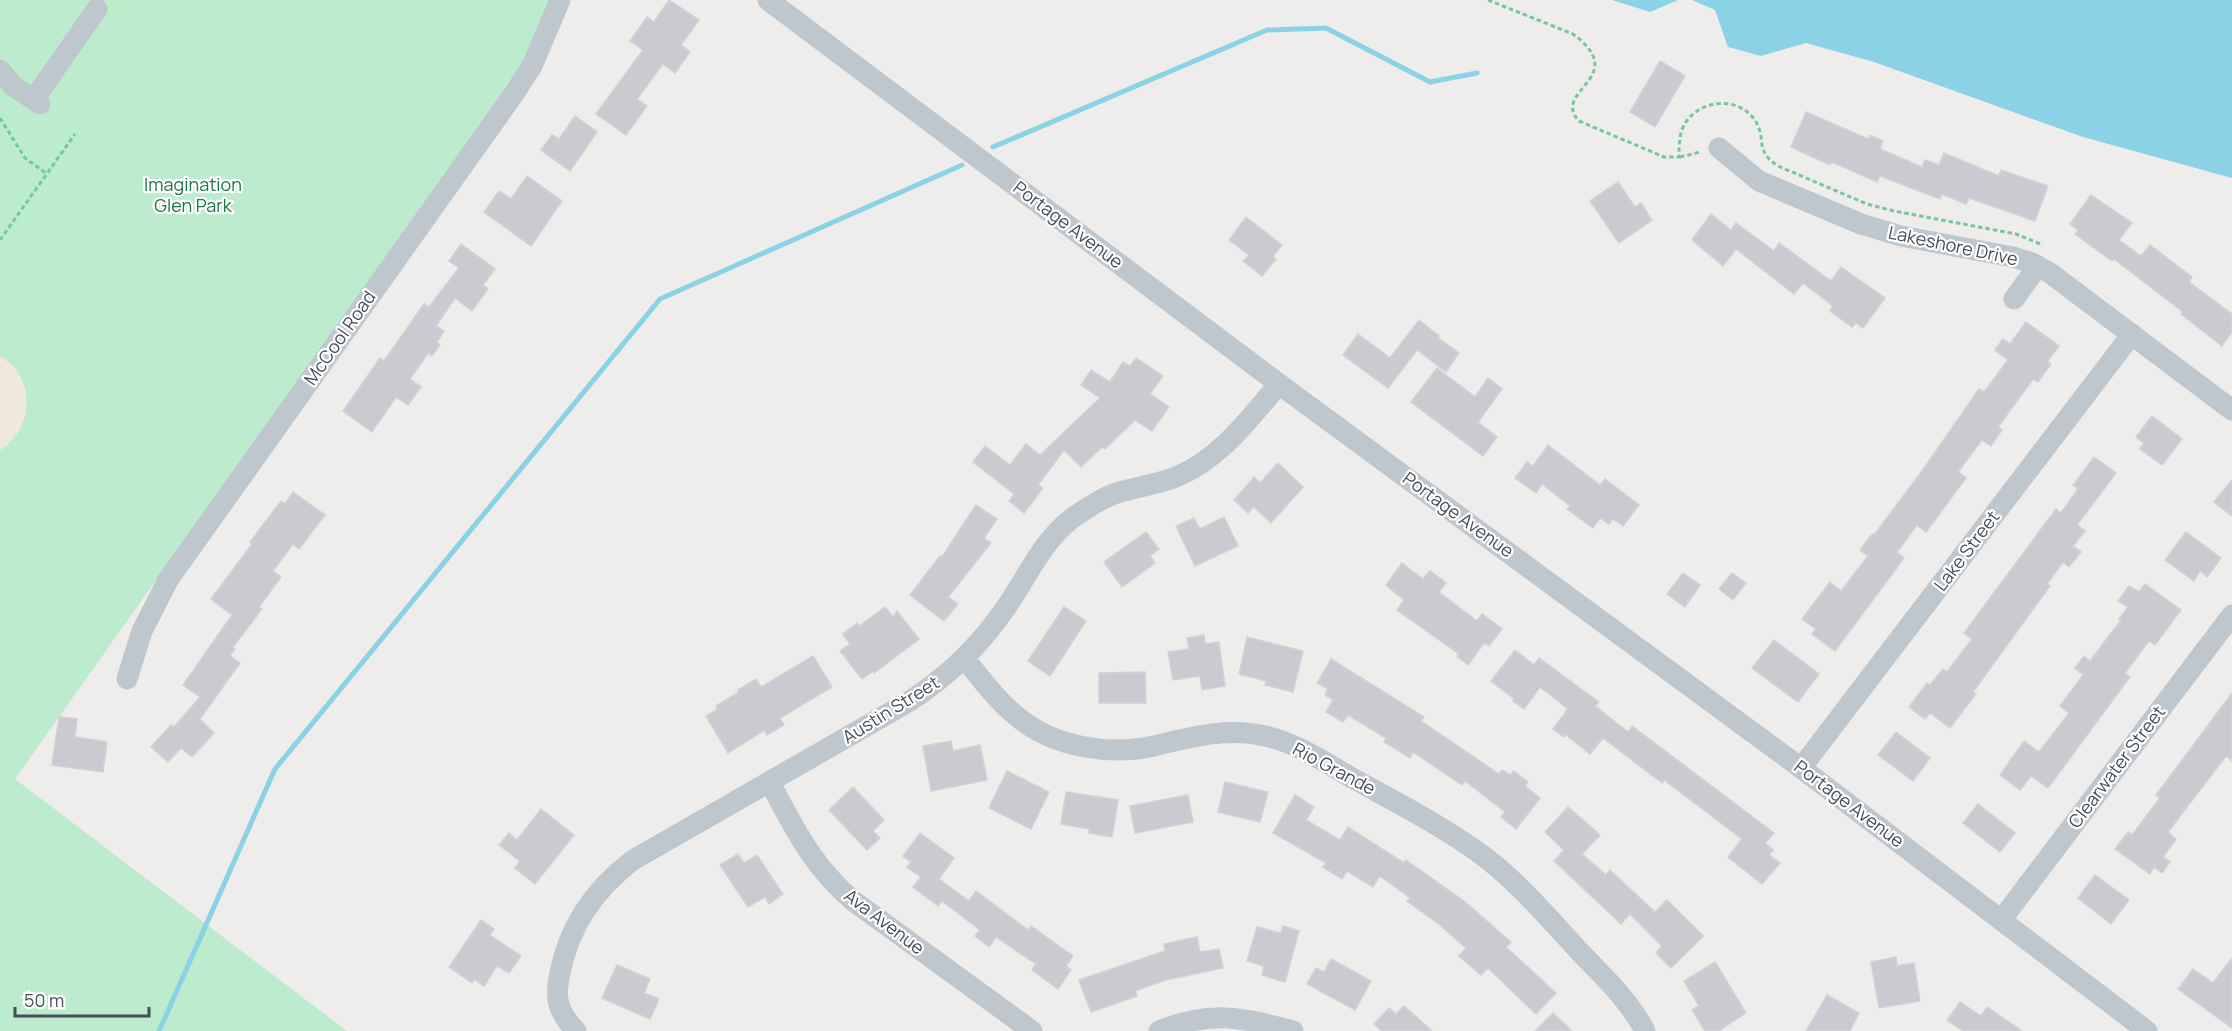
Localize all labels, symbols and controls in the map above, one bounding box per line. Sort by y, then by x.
park label: Imagination Glen Park [144,172,242,217]
street label: Portage Avenue [1009,175,1128,273]
street label: Lakeshore Drive [1886,220,2020,270]
street label: McCool Road [298,286,380,389]
street label: Portage Avenue [1398,466,1519,563]
street label: Lake Street [1928,505,2004,596]
street label: Austin Street [837,670,944,749]
street label: Clearwater Street [2062,700,2170,833]
street label: Rio Grande [1289,736,1380,800]
street label: Portage Avenue [1790,754,1909,852]
street label: Ava Avenue [840,883,930,959]
scale bar [15,980,148,1018]
text: 50 m [24,988,64,1012]

